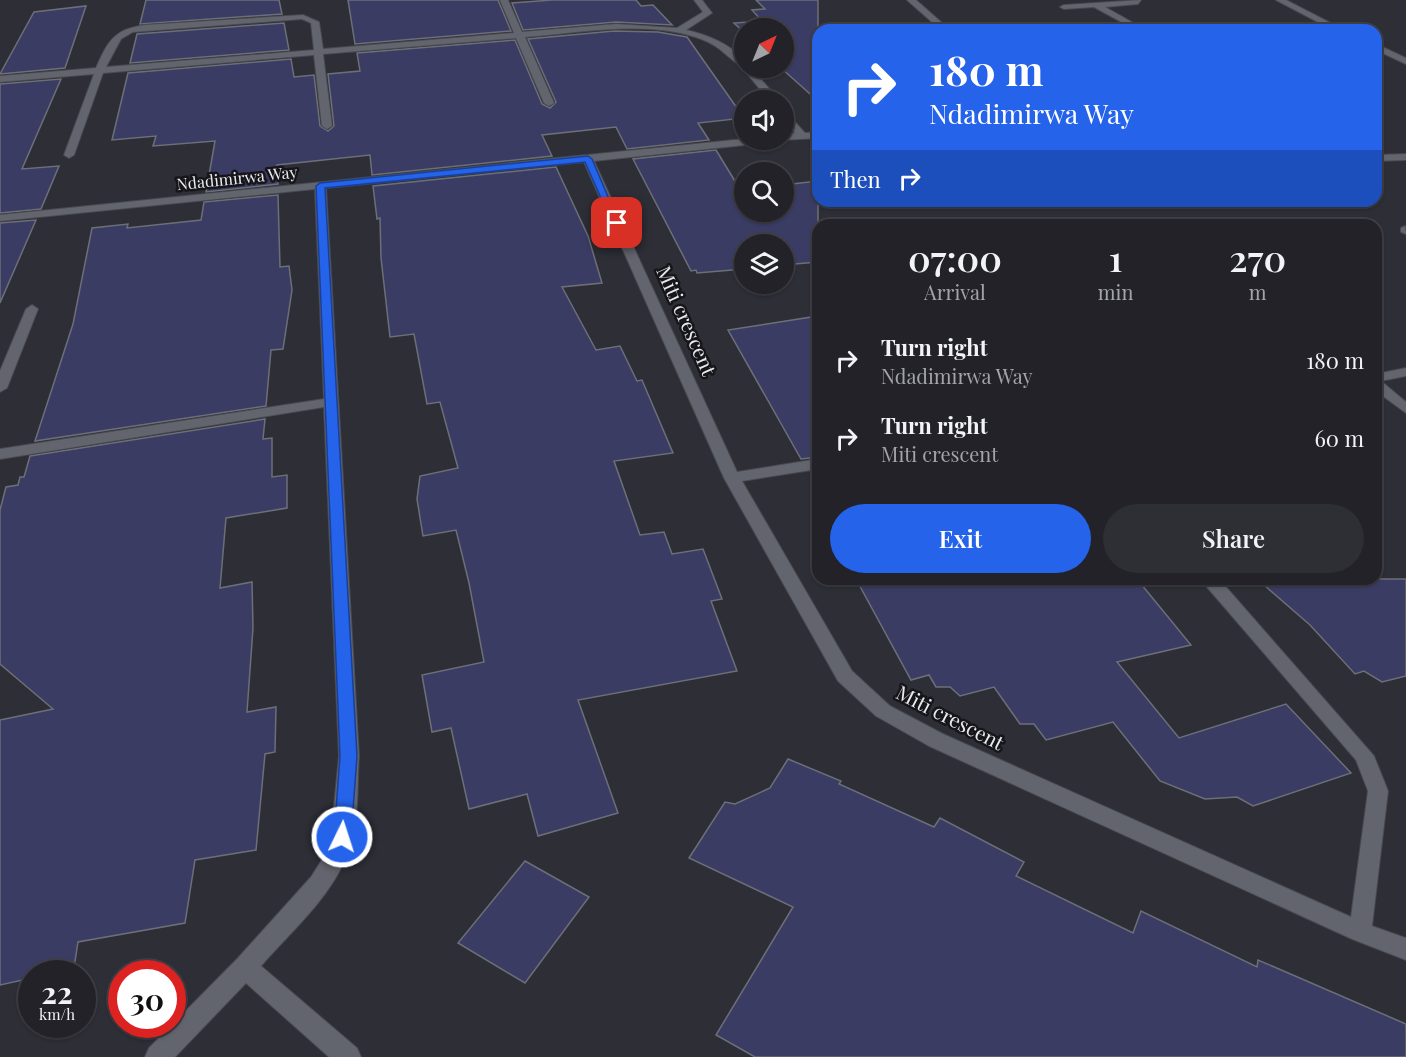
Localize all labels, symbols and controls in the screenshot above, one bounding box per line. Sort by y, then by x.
north arrow [734,18,794,78]
map controls [734,18,794,294]
text: 180 m [929,41,1044,97]
icon: right [830,48,908,126]
button: sound [734,90,794,150]
text: Ndadimirwa Way [929,95,1134,131]
street label: Ndadimirwa Way [176,161,298,194]
button: search [734,162,794,222]
icon: right [893,162,926,195]
text: Then [830,164,881,194]
pin [591,197,642,248]
icon: arrive [600,206,633,239]
text: 07:00 [908,233,1002,281]
text: 1 [1109,233,1122,281]
text: 270 [1229,233,1286,281]
button: layers [734,234,794,294]
street label: Miti crescent [651,261,724,380]
text: Arrival [924,278,986,305]
text: min [1098,278,1133,305]
text: m [1249,278,1267,305]
text: Turn right [881,332,987,362]
icon: right [830,344,863,377]
text: 180 m [1306,345,1364,375]
text: Ndadimirwa Way [881,362,1033,389]
text: Turn right [881,410,987,440]
icon: right [830,422,863,455]
text: 60 m [1314,423,1364,453]
text: Miti crescent [881,440,998,467]
button: Exit [830,504,1091,573]
button: Share [1103,504,1364,573]
street label: Miti crescent [892,678,1010,756]
position arrow [310,805,374,869]
speed limit sign: 30 [108,960,186,1038]
text: 22 [41,972,73,1012]
text: km/h [39,1004,75,1024]

